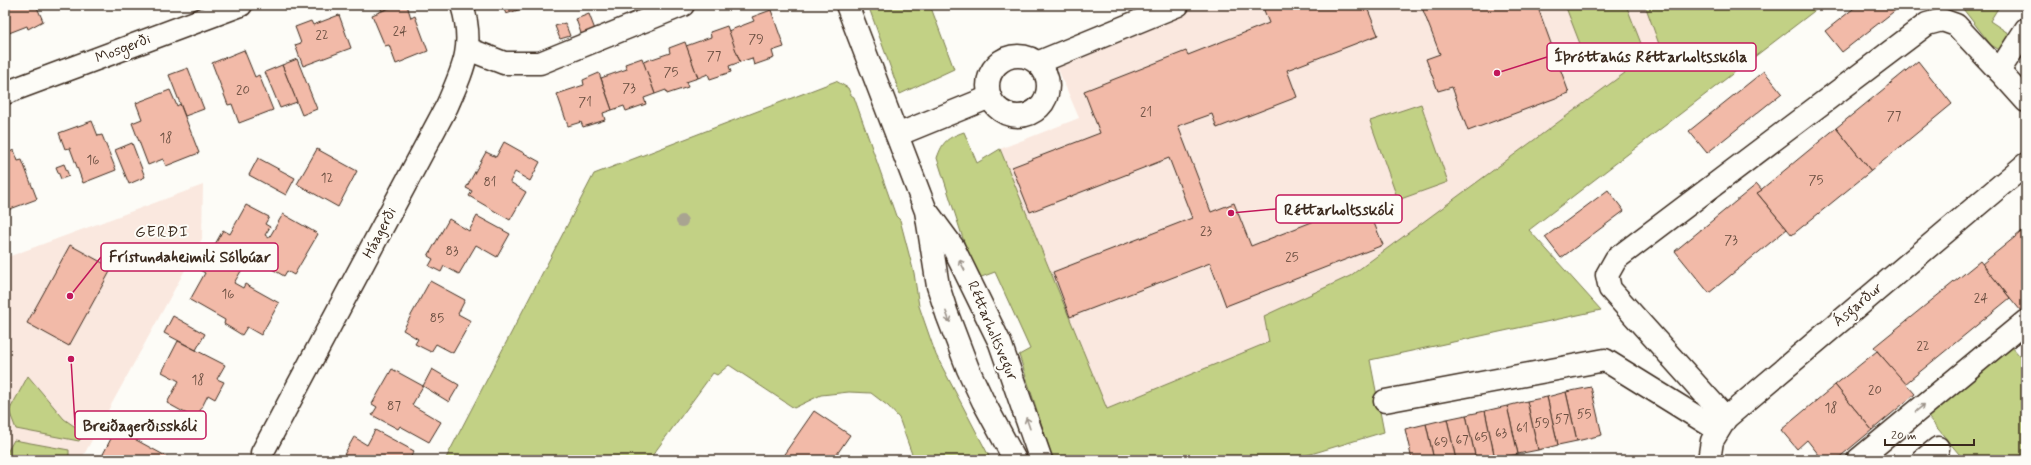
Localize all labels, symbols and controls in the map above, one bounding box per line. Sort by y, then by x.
house number: 24 [393,23,407,40]
house number: 22 [315,27,329,44]
street label: Mosgerði [92,29,154,70]
house number: 79 [748,31,764,48]
callout: Íþróttahús Réttarholtsskóla [1547,43,1756,71]
text: Íþróttahús Réttarholtsskóla [1554,47,1748,68]
house number: 77 [707,48,722,65]
house number: 75 [664,64,678,81]
house number: 73 [622,80,636,97]
house number: 20 [236,82,250,99]
house number: 71 [578,94,592,111]
house number: 21 [1140,104,1152,121]
house number: 77 [1887,108,1902,125]
house number: 18 [160,130,172,147]
house number: 16 [86,152,100,169]
house number: 12 [321,170,333,187]
house number: 75 [1809,172,1823,189]
house number: 81 [484,174,496,191]
callout: Réttarholtsskóli [1276,195,1402,223]
text: Réttarholtsskóli [1284,200,1395,221]
street label: Háagerði [358,204,402,262]
district label: GERÐI [135,222,189,243]
house number: 23 [1200,223,1212,240]
house number: 73 [1724,232,1738,249]
callout: Frístundaheimili Sólbúar [101,243,278,271]
house number: 83 [446,243,459,260]
text: Frístundaheimili Sólbúar [109,247,271,268]
house number: 25 [1285,249,1299,266]
one-way arrow [958,259,965,271]
street label: Réttarholtsvegur [961,278,1022,384]
street label: Ásgarður [1828,278,1888,332]
house number: 16 [221,286,235,303]
house number: 24 [1974,290,1988,307]
house number: 85 [430,310,444,327]
one-way arrow [945,311,952,324]
house number: 22 [1916,338,1930,355]
house number: 18 [192,372,204,389]
house number: 20 [1868,382,1882,399]
house number: 87 [387,398,401,415]
house number: 18 [1825,400,1837,417]
one-way arrow [1915,404,1926,413]
house number: 55 [1577,406,1591,423]
callout: Breiðagerðisskóli [75,411,206,439]
house number: 57 [1555,411,1570,428]
house number: 59 [1534,415,1550,432]
text: Breiðagerðisskóli [83,416,198,438]
one-way arrow [1024,418,1032,430]
house number: 61 [1516,420,1528,437]
scale bar [1885,421,1974,447]
house number: 63 [1495,425,1508,442]
text: 20 m [1891,428,1917,444]
house number: 65 [1474,429,1488,446]
house number: 67 [1455,432,1469,449]
house number: 69 [1434,434,1448,451]

